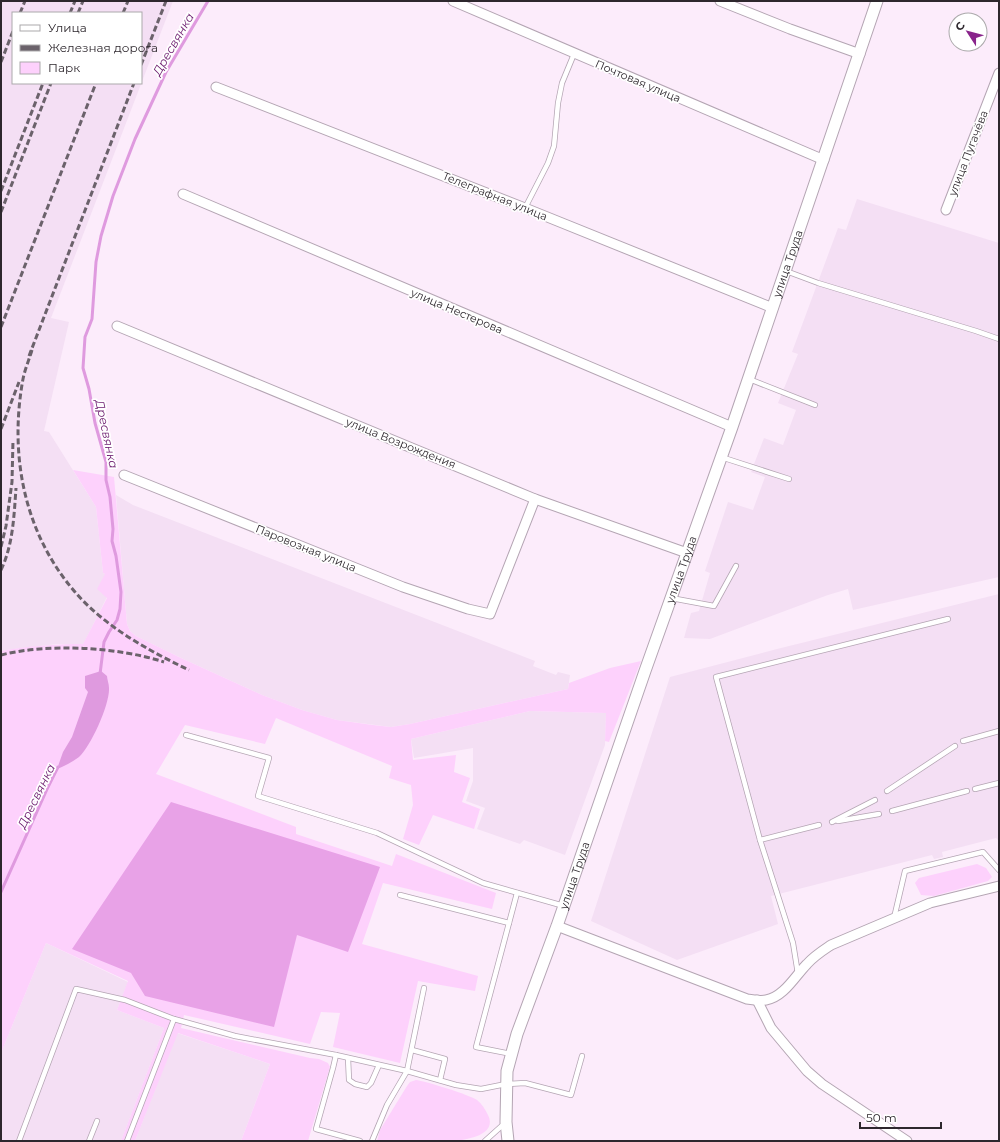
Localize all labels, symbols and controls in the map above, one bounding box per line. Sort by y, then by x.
water label: Дресвянка [149,10,197,79]
legend [12,12,142,84]
north arrow [948,12,988,52]
text: С [952,19,968,33]
text: Улица [48,20,87,35]
text: Железная дорога [48,40,158,55]
street label: Почтовая улица [593,57,683,105]
text: Парк [48,60,80,75]
street label: улица Пугачёва [945,108,991,199]
street label: Телеграфная улица [441,169,549,223]
street label: улица Труда [769,228,806,300]
street label: улица Нестерова [408,285,505,337]
water label: Дресвянка [92,397,122,470]
street label: улица Возрождения [343,414,458,471]
street label: Паровозная улица [254,521,358,575]
street label: улица Труда [662,534,700,606]
water label: Дресвянка [14,761,58,832]
street label: улица Труда [556,840,593,912]
scale bar [860,1104,941,1130]
text: 50 m [866,1110,897,1125]

